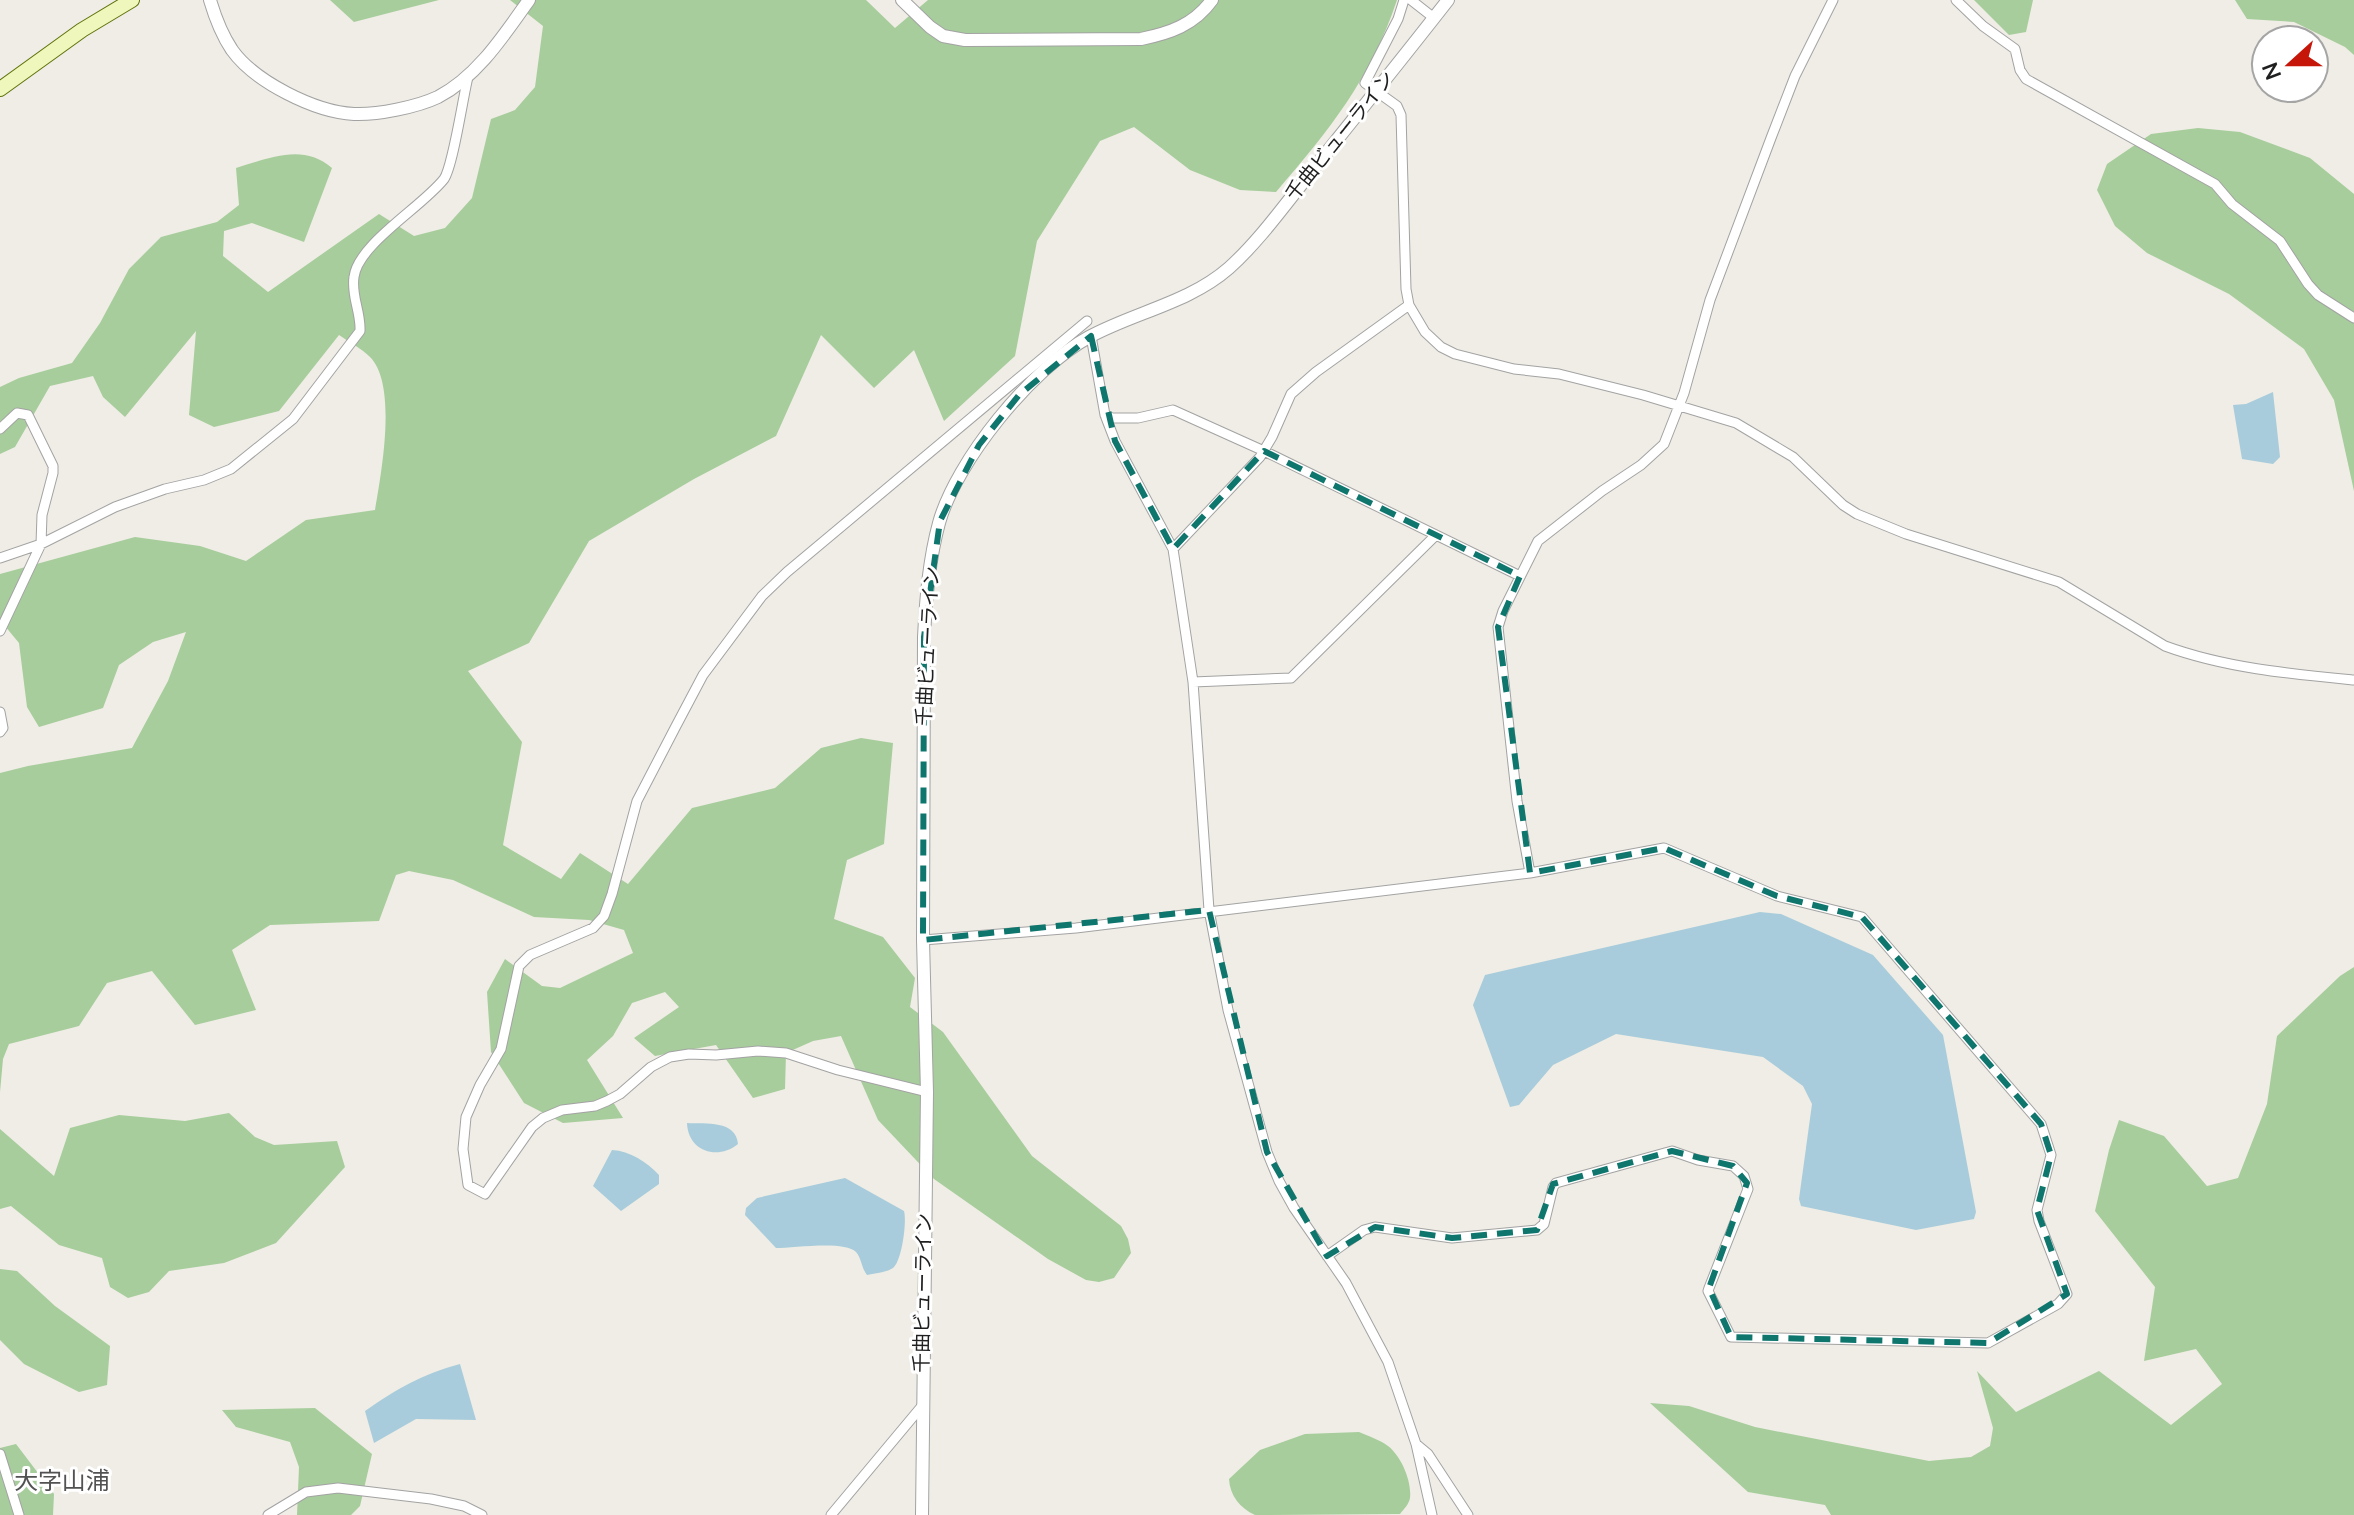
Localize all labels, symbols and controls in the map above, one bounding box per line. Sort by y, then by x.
north arrow [2250,24,2330,104]
text: N [2255,58,2289,84]
street label: 千曲ビューライン [1279,65,1401,207]
street label: 千曲ビューライン [910,565,946,727]
street label: 千曲ビューライン [908,1213,938,1373]
district label: 大字山浦 [14,1465,110,1497]

